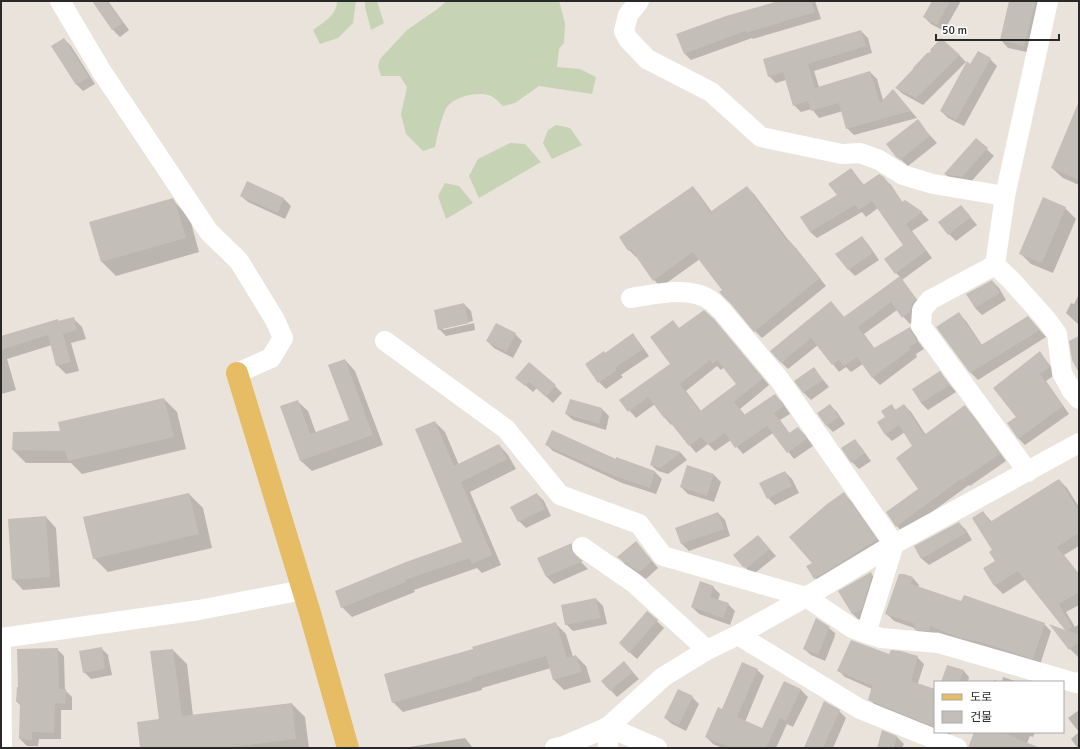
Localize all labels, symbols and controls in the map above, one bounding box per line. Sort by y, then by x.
scale bar [936,16,1059,42]
text: 50 m [942,23,967,38]
legend [934,681,1064,733]
text: 도로 [970,690,992,705]
text: 건물 [970,710,992,725]

